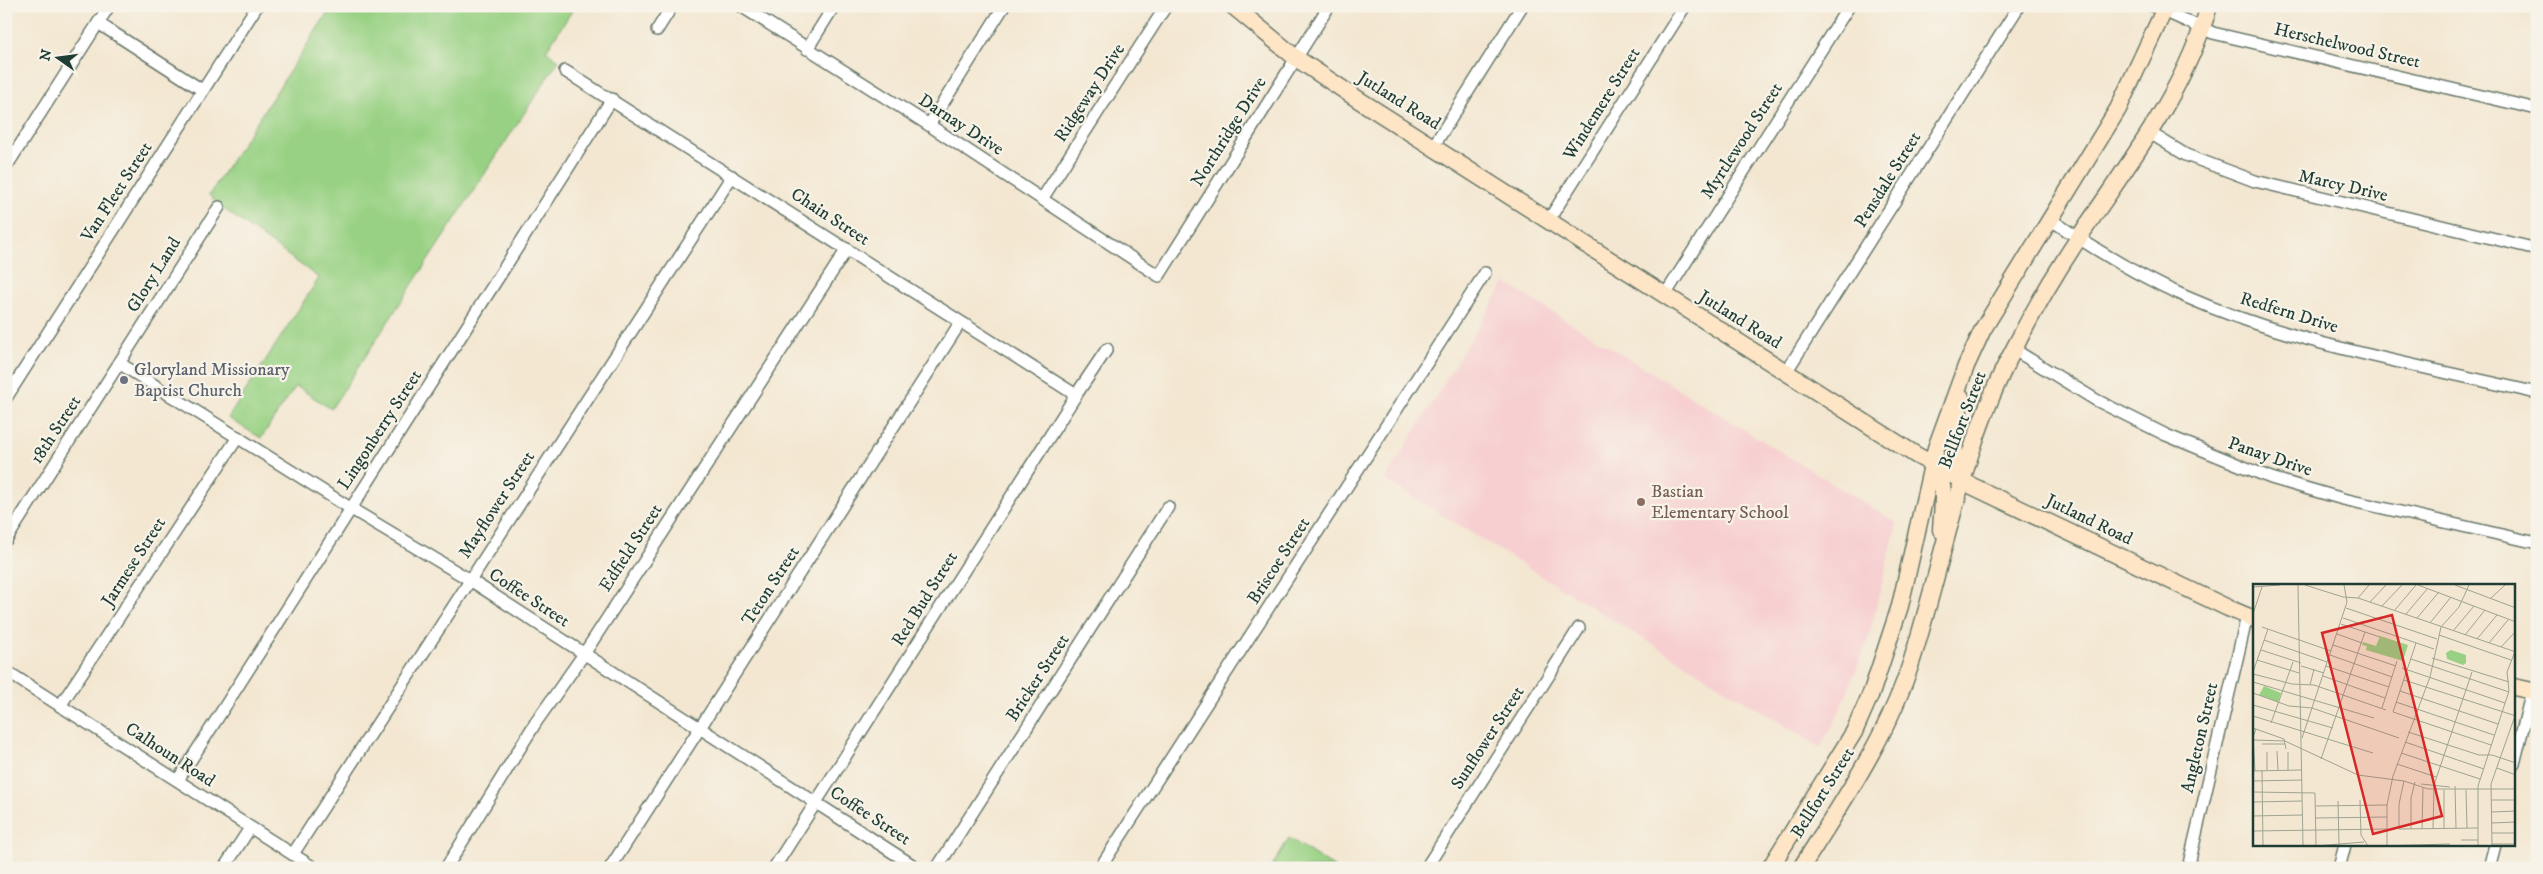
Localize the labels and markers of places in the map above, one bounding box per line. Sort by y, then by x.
place label: Gloryland Missionary Baptist Church [134,359,290,402]
marker: Gloryland Missionary Baptist Church [118,374,130,386]
place label: Bastian Elementary School [1651,481,1789,524]
marker: Bastian Elementary School [1635,496,1647,508]

